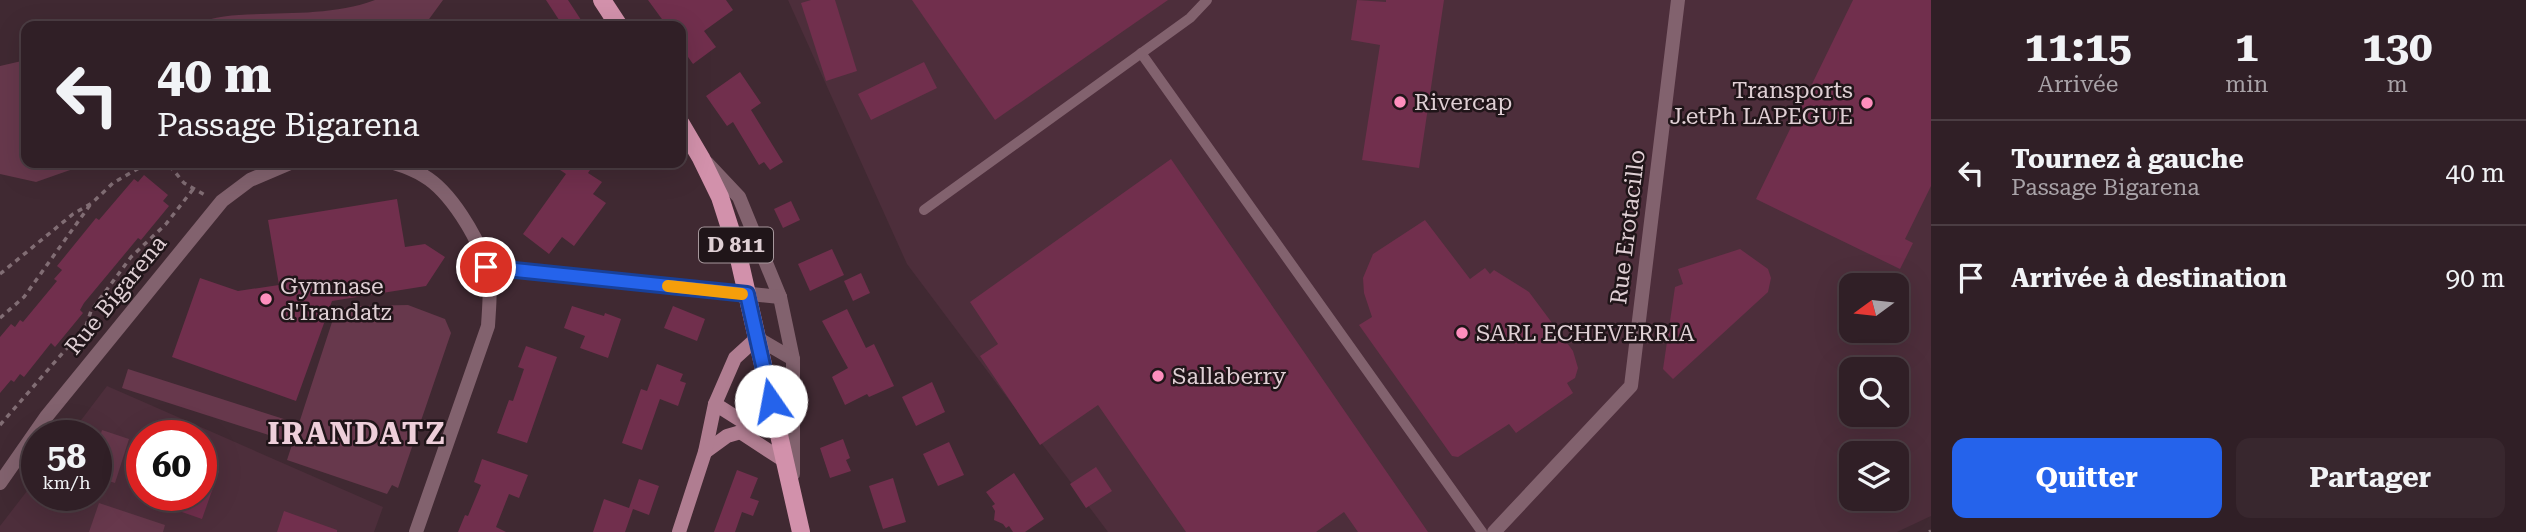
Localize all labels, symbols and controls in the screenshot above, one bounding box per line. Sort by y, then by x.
text: 11:15 [2025,22,2132,71]
text: 1 [2235,22,2259,71]
text: 130 [2362,22,2432,71]
text: 40 m [157,47,272,104]
icon: left [42,49,133,140]
text: Arrivée [2038,71,2118,98]
text: min [2225,71,2268,98]
text: m [2387,71,2408,98]
place label: Transports J.etPh LAPEGUE [1670,77,1853,130]
place label: Rivercap [1414,89,1512,116]
marker: Rivercap [1392,94,1408,110]
marker: Transports J.etPh LAPEGUE [1859,95,1875,111]
text: Passage Bigarena [157,106,420,144]
text: Tournez à gauche [2011,144,2244,174]
street label: Rue Erotacillo [1605,148,1651,306]
icon: left [1952,154,1990,192]
text: 40 m [2446,158,2505,188]
text: Passage Bigarena [2011,174,2200,201]
road number: D 811 [699,228,773,262]
street label: Rue Bigarena [60,230,173,360]
pin [456,237,516,297]
icon: arrive [467,248,505,286]
icon: arrive [1952,259,1990,297]
text: Arrivée à destination [2011,263,2287,293]
text: 90 m [2446,263,2505,293]
place label: Gymnase d'Irandatz [280,273,392,326]
north arrow [1839,273,1909,343]
map controls [1839,273,1909,511]
marker: Gymnase d'Irandatz [258,291,274,307]
place label: SARL ECHEVERRIA [1476,320,1695,347]
marker: SARL ECHEVERRIA [1454,325,1470,341]
button: search [1839,357,1909,427]
place label: Sallaberry [1172,363,1286,390]
position arrow [734,364,808,438]
marker: Sallaberry [1150,368,1166,384]
district label: IRANDATZ [267,416,447,451]
speed limit sign: 60 [126,420,217,511]
text: 58 [47,436,86,477]
button: Quitter [1952,438,2222,518]
button: Partager [2236,438,2505,518]
button: layers [1839,441,1909,511]
text: km/h [42,472,91,493]

